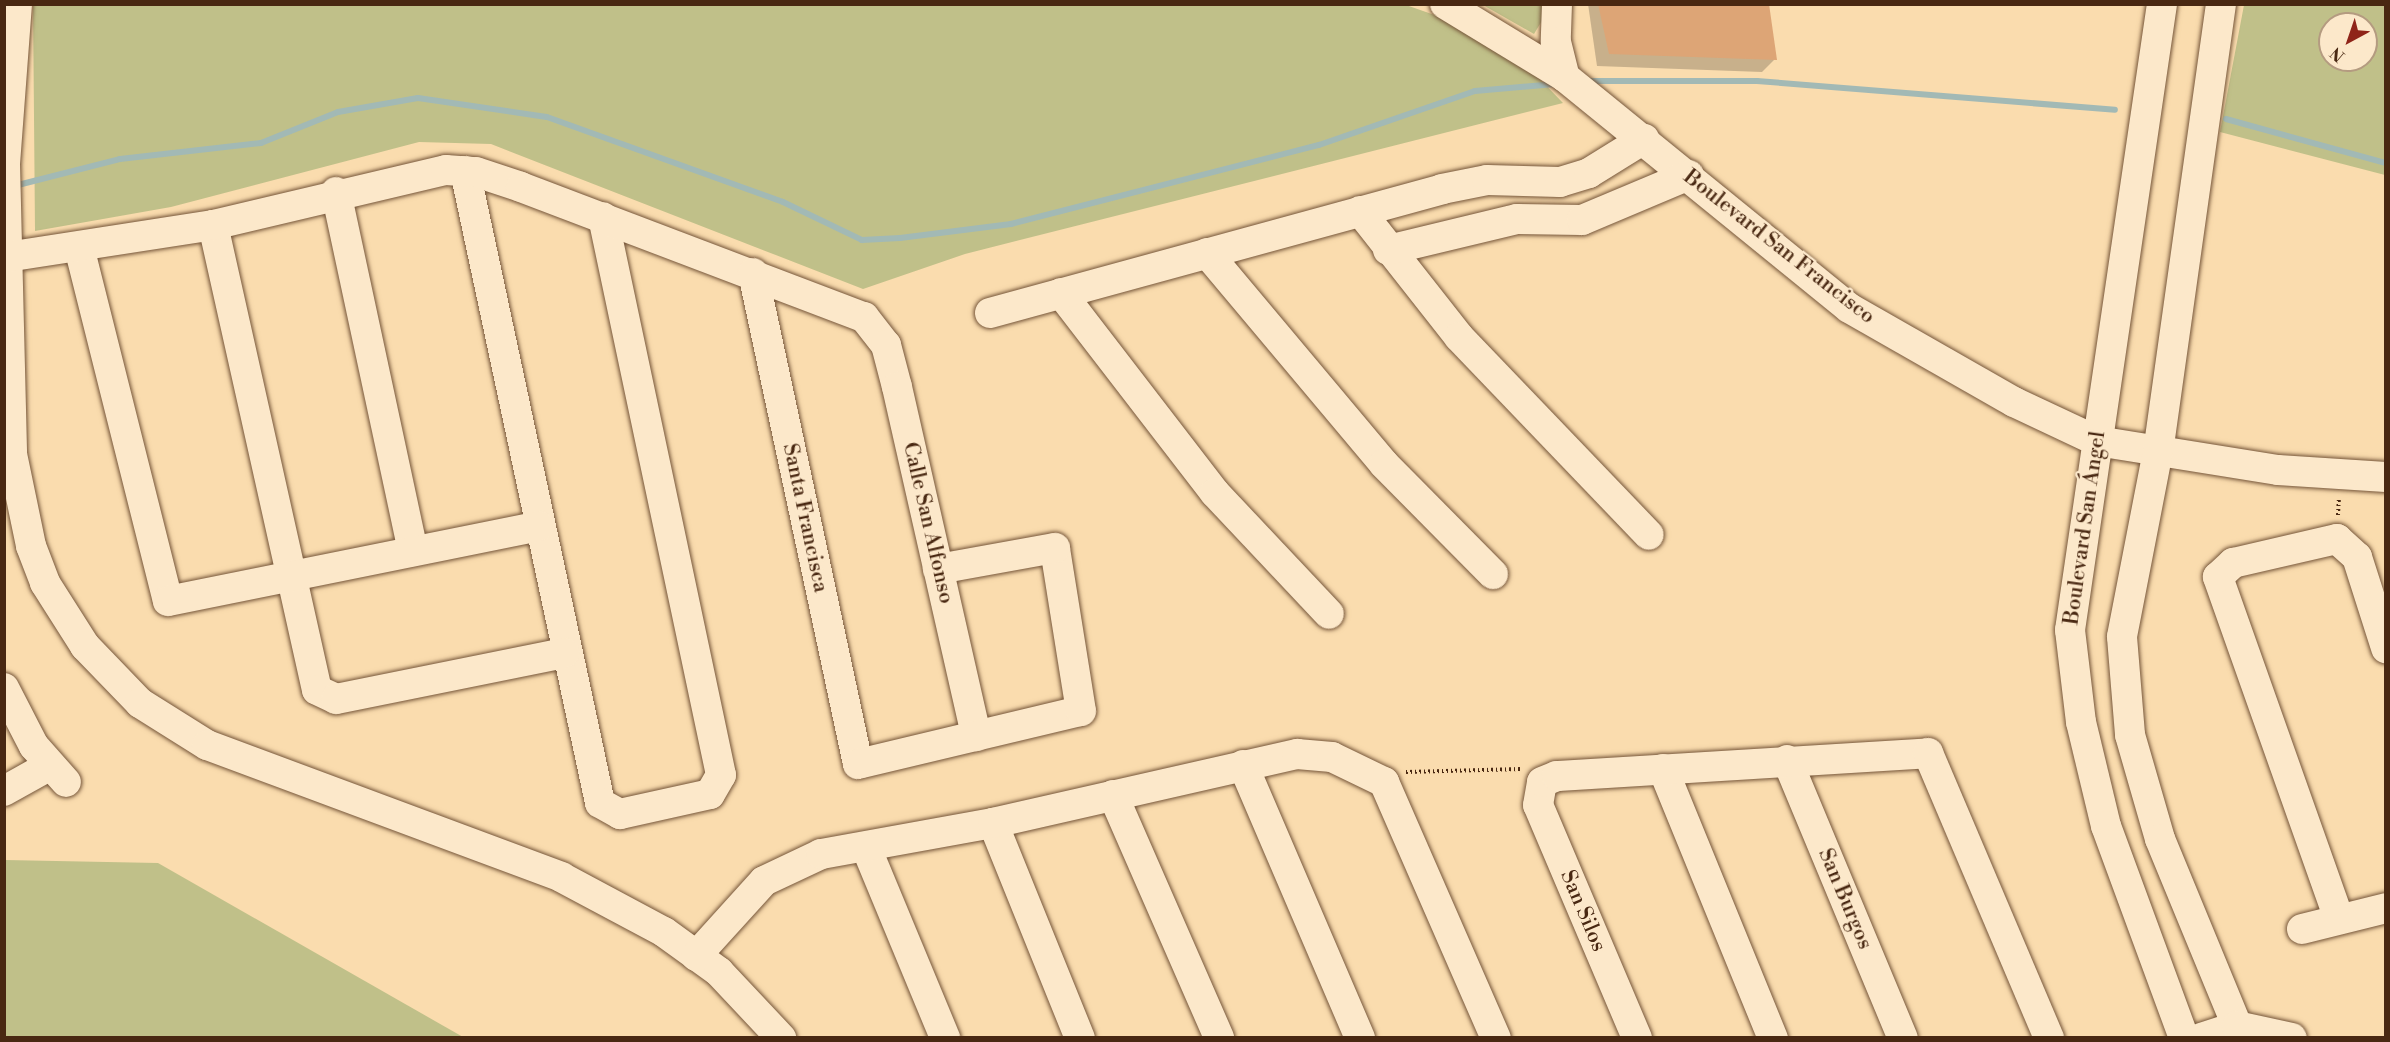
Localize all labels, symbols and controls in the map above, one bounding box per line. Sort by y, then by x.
north arrow [2318,12,2378,72]
text: N [2326,43,2349,66]
street label: Boulevard San Francisco [1678,164,1880,330]
street label: Boulevard San Ángel [2059,430,2111,626]
street label: Calle San Alfonso [897,440,959,606]
street label: Santa Francisca [777,441,833,595]
street label: San Burgos [1812,845,1878,953]
street label: San Silos [1555,867,1611,955]

